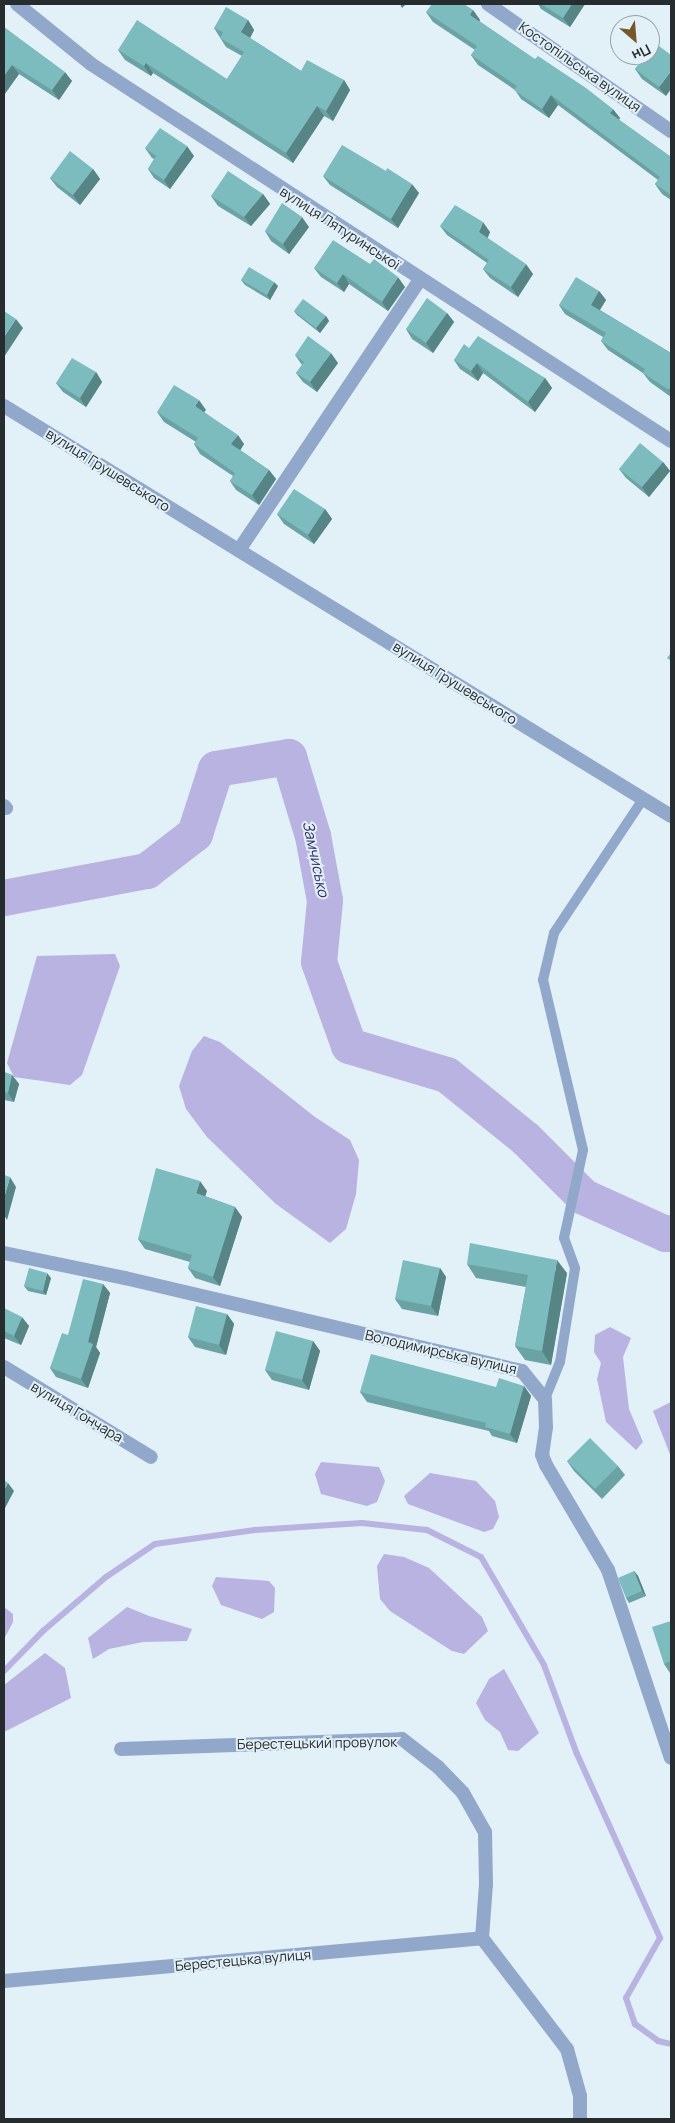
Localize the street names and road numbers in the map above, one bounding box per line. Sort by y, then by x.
street label: Костопільська вулиця [516,18,644,116]
street label: вулиця Лятуринської [277,183,403,273]
street label: вулиця Грушевського [43,425,173,515]
street label: вулиця Грушевського [390,638,520,728]
street label: Володимирська вулиця [363,1326,519,1378]
street label: вулиця Гончара [28,1378,126,1446]
street label: Берестецький провулок [237,1733,397,1753]
street label: Берестецька вулиця [174,1946,312,1974]

